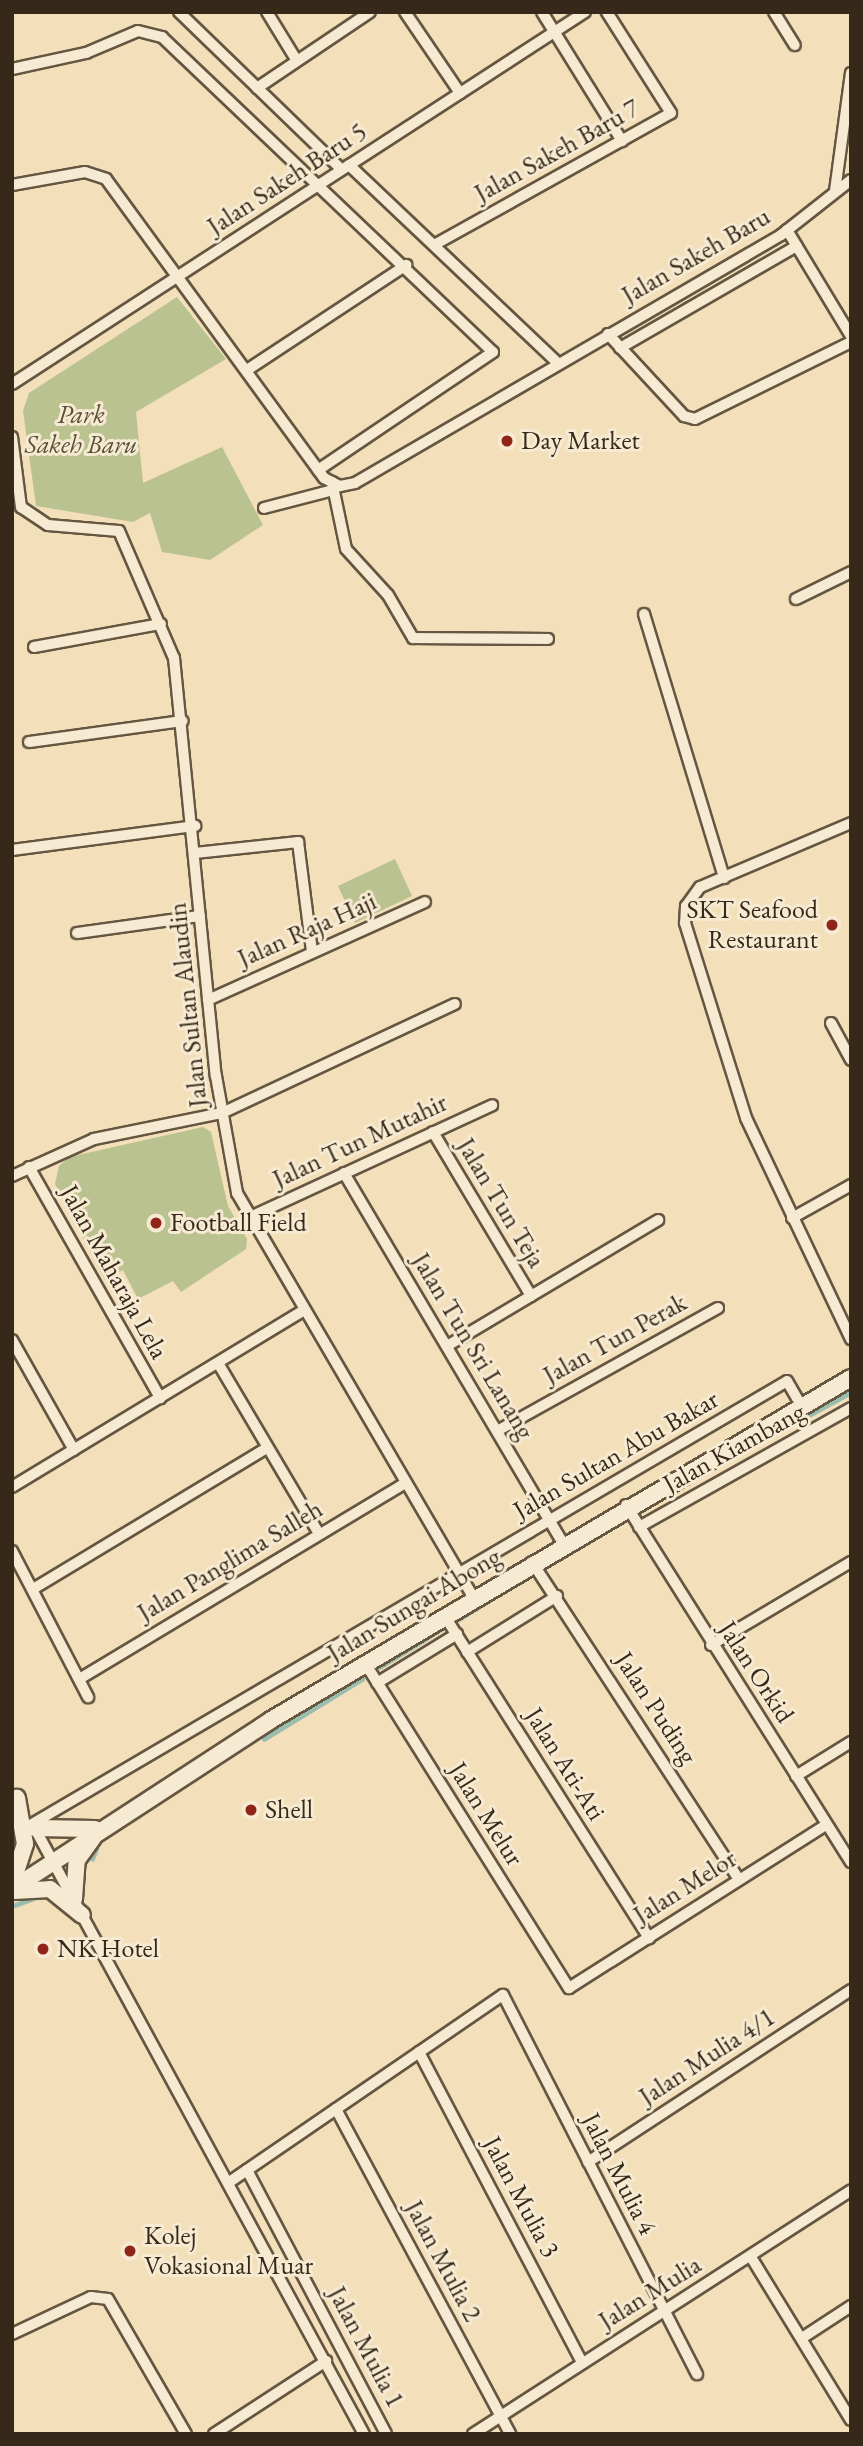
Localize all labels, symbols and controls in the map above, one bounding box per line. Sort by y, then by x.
street label: Jalan Sakeh Baru 7 [469,93,645,209]
street label: Jalan Sakeh Baru 5 [201,116,373,242]
street label: Jalan Sakeh Baru [616,201,776,311]
park label: Park Sakeh Baru [25,399,137,460]
place label: Day Market [521,425,640,457]
marker: Day Market [499,433,515,449]
street label: Jalan Raja Haji [233,886,381,974]
place label: SKT Seafood Restaurant [686,894,818,956]
street label: Jalan Sultan Alaudin [162,901,214,1109]
marker: SKT Seafood Restaurant [824,917,840,933]
street label: Jalan Tun Mutahir [268,1087,452,1195]
street label: Jalan Tun Teja [450,1132,552,1274]
street label: Jalan Maharaja Lela [53,1180,175,1364]
place label: Football Field [170,1207,307,1239]
marker: Football Field [148,1215,164,1231]
street label: Jalan Tun Sri Lanang [405,1247,541,1445]
street label: Jalan Tun Perak [538,1287,692,1391]
street label: Jalan Sultan Abu Bakar [508,1384,724,1526]
street label: Jalan Kiambang [657,1396,811,1500]
street label: Jalan Panglima Salleh [132,1494,328,1628]
street label: Jalan Sungai Abong [322,1541,506,1669]
street label: Jalan Orkid [712,1615,800,1729]
street label: Jalan Puding [608,1646,704,1770]
street label: Jalan Ati-Ati [518,1702,612,1826]
street label: Jalan Melur [442,1756,530,1872]
place label: Shell [265,1794,313,1826]
marker: Shell [243,1802,259,1818]
street label: Jalan Melor [628,1843,742,1931]
place label: NK Hotel [57,1933,159,1965]
marker: NK Hotel [35,1941,51,1957]
street label: Jalan Mulia 4/1 [633,2002,781,2112]
street label: Jalan Mulia 4 [575,2108,663,2240]
street label: Jalan Mulia 3 [476,2131,566,2263]
street label: Jalan Mulia 2 [398,2195,488,2327]
place label: Kolej Vokasional Muar [144,2220,313,2282]
marker: Kolej Vokasional Muar [122,2243,138,2259]
street label: Jalan Mulia [593,2249,707,2337]
street label: Jalan Mulia 1 [321,2281,411,2413]

